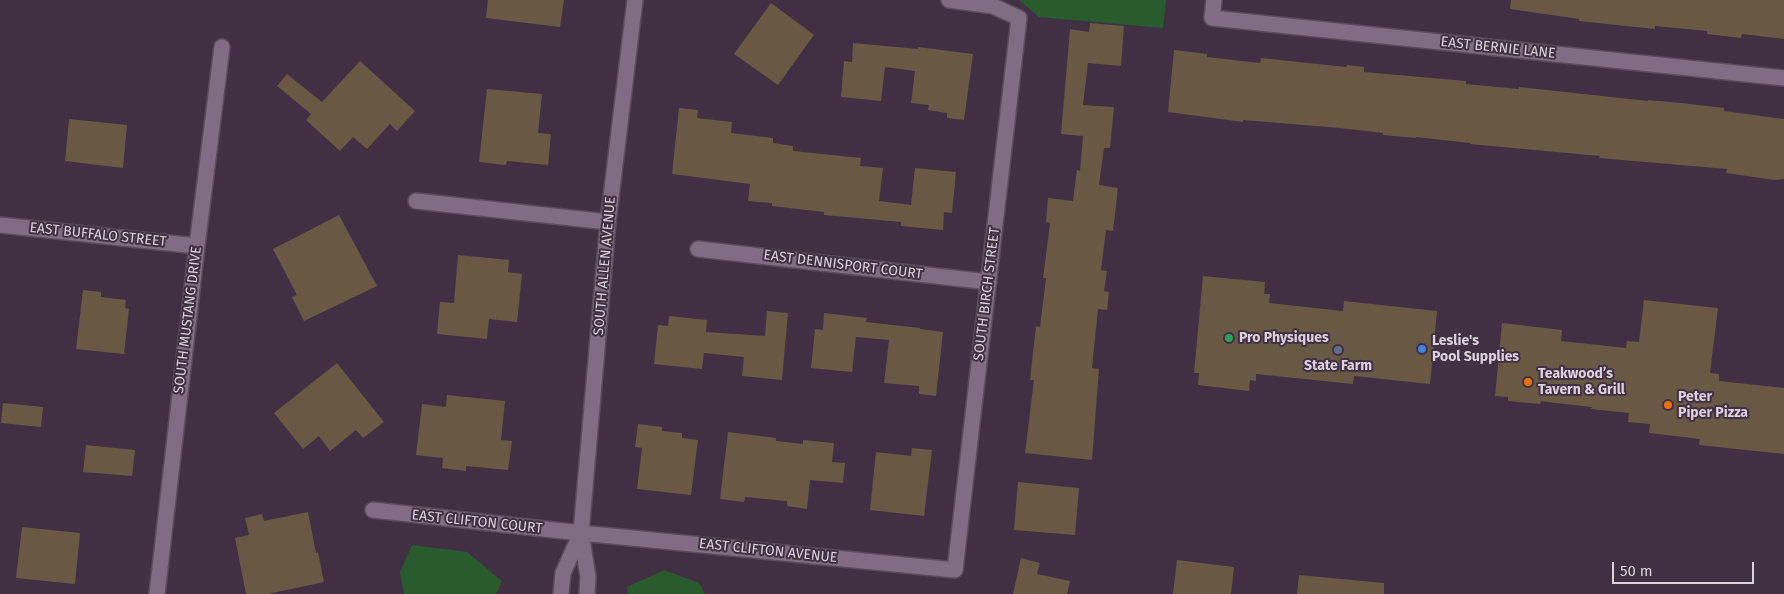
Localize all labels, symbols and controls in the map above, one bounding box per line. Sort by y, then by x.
street label: EAST BERNIE LANE [1440,34,1556,62]
street label: SOUTH ALLEN AVENUE [591,196,619,336]
street label: EAST BUFFALO STREET [29,219,167,251]
street label: SOUTH BIRCH STREET [970,226,1004,362]
street label: SOUTH MUSTANG DRIVE [171,246,205,394]
street label: EAST DENNISPORT COURT [763,247,923,283]
place label: Pro Physiques [1239,330,1329,346]
marker: Pro Physiques [1223,332,1235,344]
place label: Leslie's Pool Supplies [1432,333,1519,366]
marker: Leslie's Pool Supplies [1416,343,1428,355]
marker: State Farm [1332,344,1344,356]
place label: State Farm [1304,358,1372,374]
place label: Teakwood’s Tavern & Grill [1538,366,1625,398]
marker: Teakwood’s Tavern & Grill [1522,376,1534,388]
place label: Peter Piper Pizza [1678,389,1748,422]
marker: Peter Piper Pizza [1662,399,1674,411]
street label: EAST CLIFTON COURT [411,507,543,537]
street label: EAST CLIFTON AVENUE [698,535,838,567]
scale bar [1614,552,1756,584]
text: 50 m [1620,562,1653,580]

